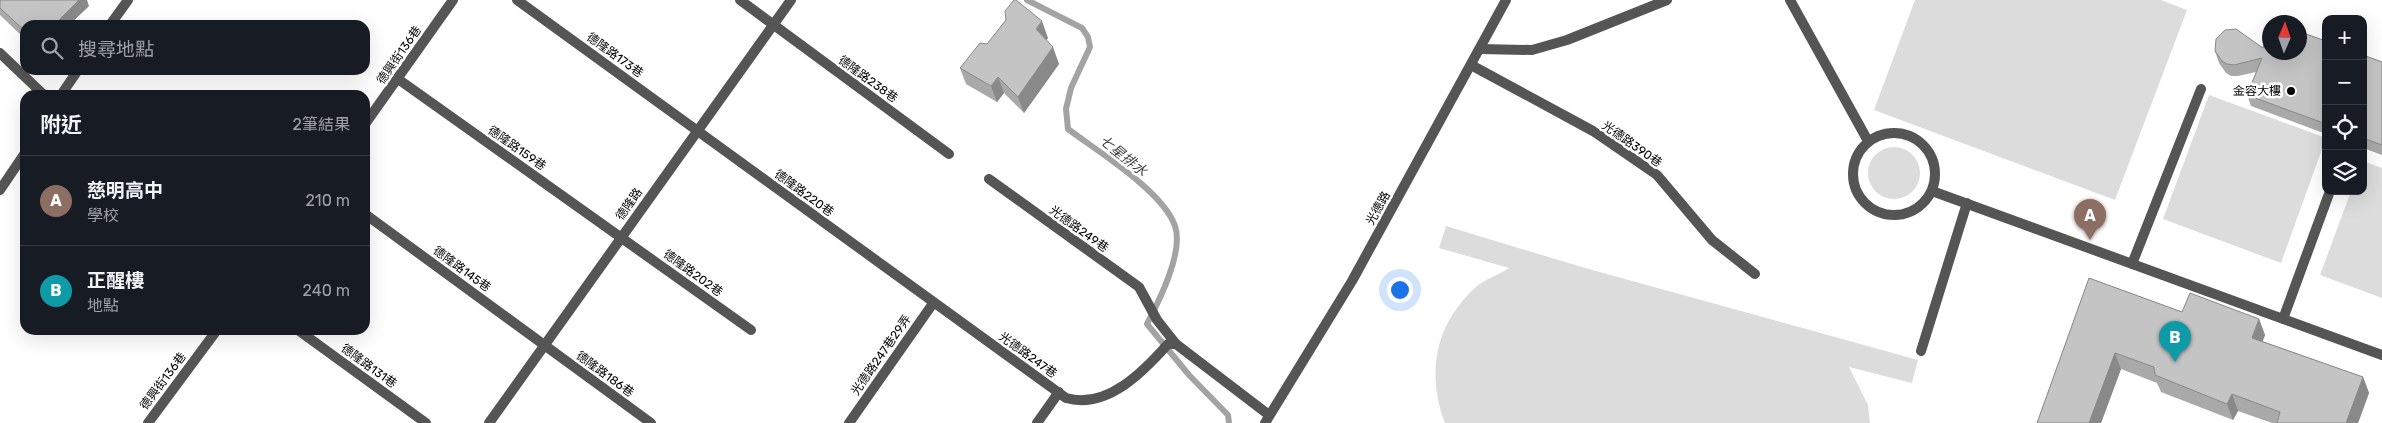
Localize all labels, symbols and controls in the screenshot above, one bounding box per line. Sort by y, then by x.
north arrow [2262,15,2307,60]
map controls [2322,15,2367,195]
button: + [2322,15,2367,60]
search box [20,20,370,75]
street label: 德興街136巷 [374,23,424,87]
street label: 德隆路173巷 [584,30,646,80]
icon: search [38,34,66,62]
text: 搜尋地點 [78,38,154,61]
street label: 德隆路238巷 [836,53,900,105]
button: − [2322,60,2367,105]
place label: 金容大樓 [2233,84,2281,98]
marker: 金容大樓 [2285,85,2297,97]
button: locate [2322,105,2367,150]
text: 附近 [40,112,82,137]
text: 2筆結果 [293,115,350,134]
street label: 光德路390巷 [1599,118,1665,170]
street label: 德隆路159巷 [485,123,549,173]
water label: 七星排水 [1096,132,1151,181]
button: layers [2322,150,2367,195]
street label: 德隆路220巷 [772,167,836,219]
text: 慈明高中 [87,179,163,202]
street label: 德隆路 [613,185,645,223]
street label: 光德路 [1363,189,1393,227]
text: A [50,191,62,210]
text: 210 m [305,191,350,210]
pin: A [2074,199,2106,240]
street label: 光德路249巷 [1047,203,1111,255]
text: 學校 [87,206,119,225]
street label: 德隆路145巷 [430,243,494,295]
street label: 德隆路202巷 [661,247,725,299]
text: 正醒樓 [87,269,144,292]
your location [1387,277,1413,303]
text: B [50,281,62,300]
text: 240 m [303,281,350,300]
text: 地點 [87,296,119,315]
street label: 光德路247巷29弄 [848,312,914,398]
pin: B [2159,321,2191,362]
street label: 光德路247巷 [996,329,1060,381]
street label: 德隆路131巷 [338,341,400,391]
street label: 德隆路186巷 [573,348,637,400]
street label: 德興街136巷 [137,350,189,412]

